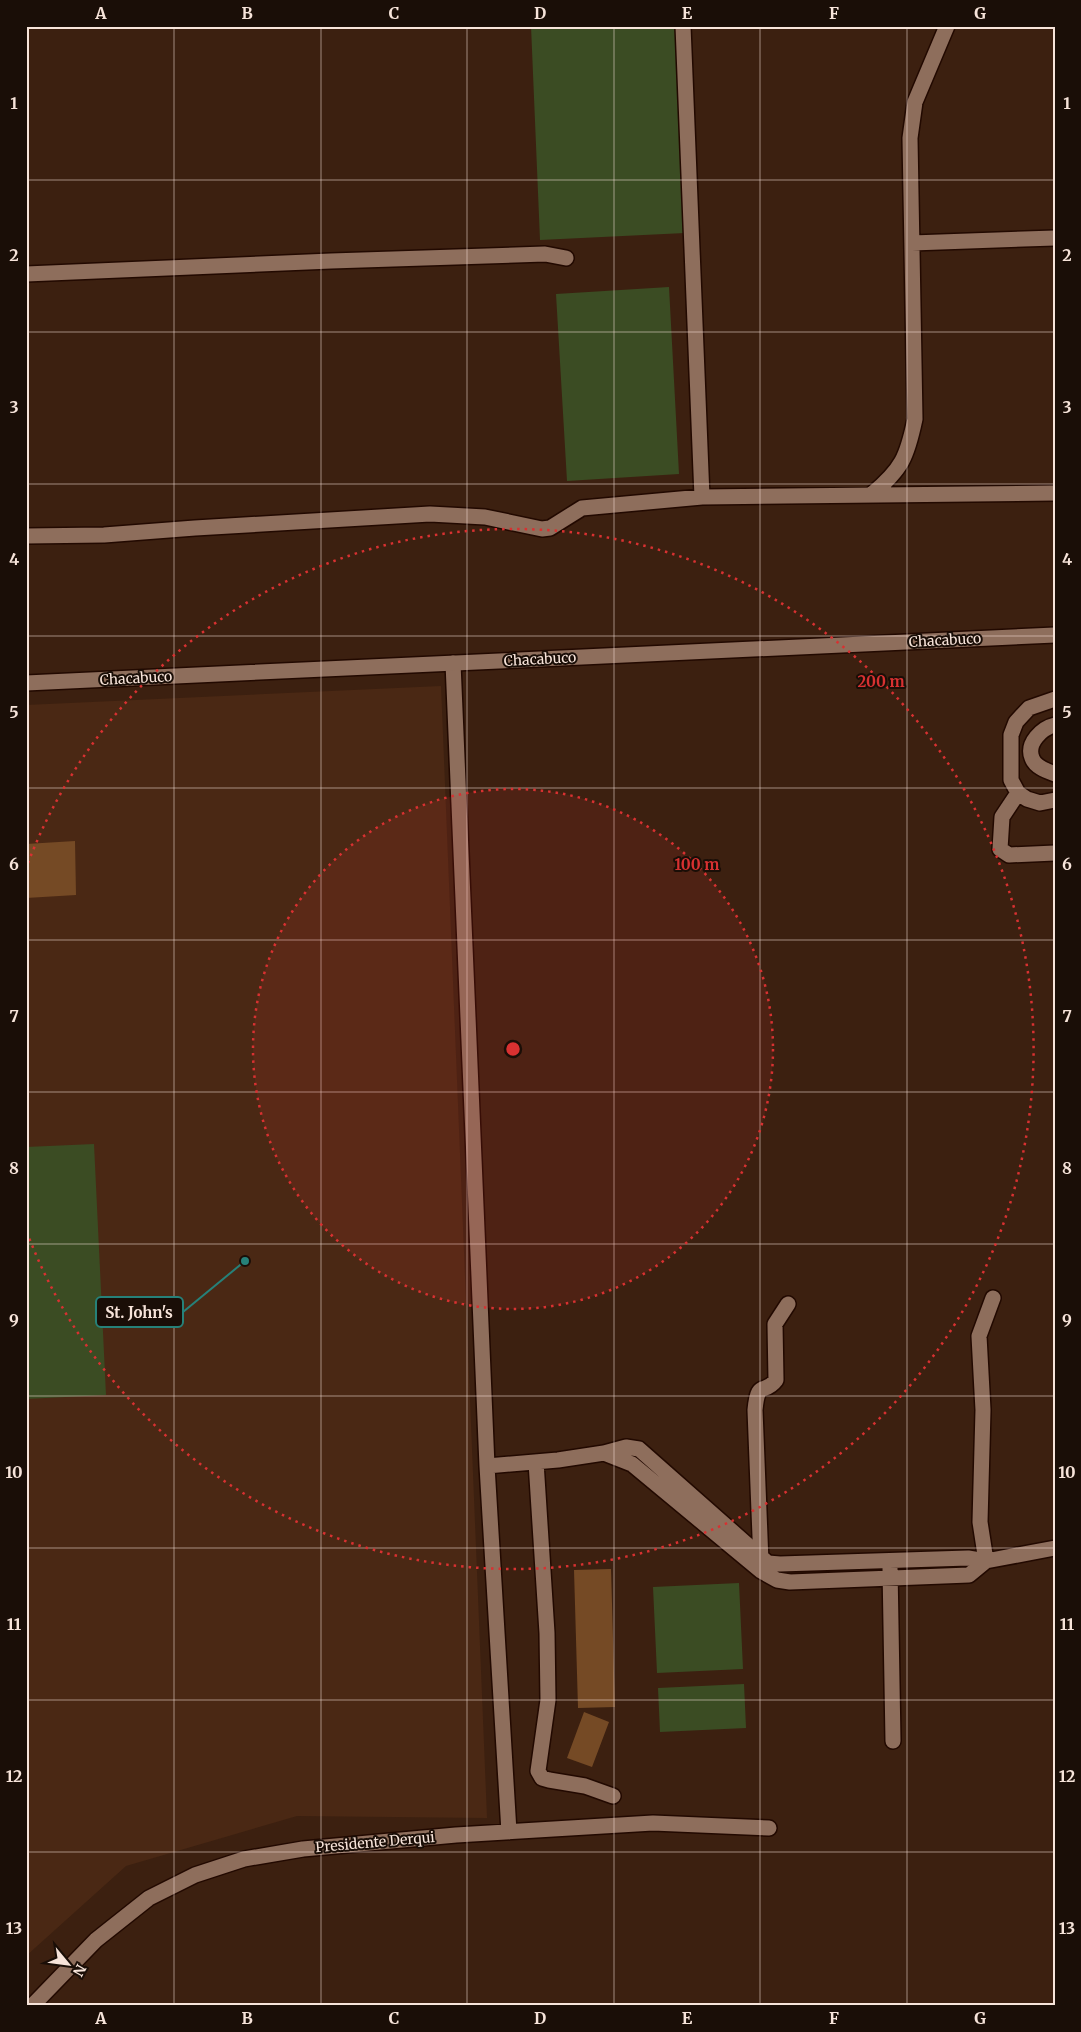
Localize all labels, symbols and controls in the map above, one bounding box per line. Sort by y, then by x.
text: A [94,3,107,23]
text: B [241,3,253,23]
text: C [389,3,399,23]
text: D [534,3,546,23]
text: E [682,3,693,23]
text: F [829,3,839,23]
text: G [974,3,986,23]
text: 1 [10,93,18,113]
text: 1 [1063,93,1071,113]
text: 2 [9,245,19,265]
text: 2 [1062,245,1072,265]
text: 3 [9,397,19,417]
text: 3 [1062,397,1072,417]
text: 4 [9,549,19,569]
text: 4 [1062,549,1072,569]
street label: Chacabuco [908,629,982,651]
street label: Chacabuco [503,648,577,670]
street label: Chacabuco [99,667,173,689]
text: 200 m [857,672,905,691]
text: 5 [9,702,19,722]
text: 5 [1062,702,1072,722]
text: 6 [9,854,19,874]
text: 6 [1062,854,1072,874]
text: 100 m [675,855,719,874]
text: 7 [9,1006,19,1026]
text: 7 [1062,1006,1072,1026]
centre of rings [504,1040,522,1058]
text: 8 [9,1158,19,1178]
text: 8 [1062,1158,1072,1178]
callout: St. John's [96,1297,183,1327]
text: St. John's [105,1303,173,1322]
text: 9 [9,1310,19,1330]
text: 9 [1062,1310,1072,1330]
text: 10 [5,1462,23,1482]
text: 10 [1058,1462,1076,1482]
text: 11 [7,1614,22,1634]
text: 11 [1060,1614,1075,1634]
text: 12 [6,1766,22,1786]
text: 12 [1059,1766,1075,1786]
street label: Presidente Derqui [315,1828,436,1856]
text: 13 [6,1918,22,1938]
text: 13 [1059,1918,1075,1938]
north arrow [42,1940,92,1990]
text: N [69,1961,90,1980]
text: A [94,2008,107,2028]
text: B [241,2008,253,2028]
text: C [389,2008,399,2028]
text: D [534,2008,546,2028]
text: E [682,2008,693,2028]
text: F [829,2008,839,2028]
text: G [974,2008,986,2028]

